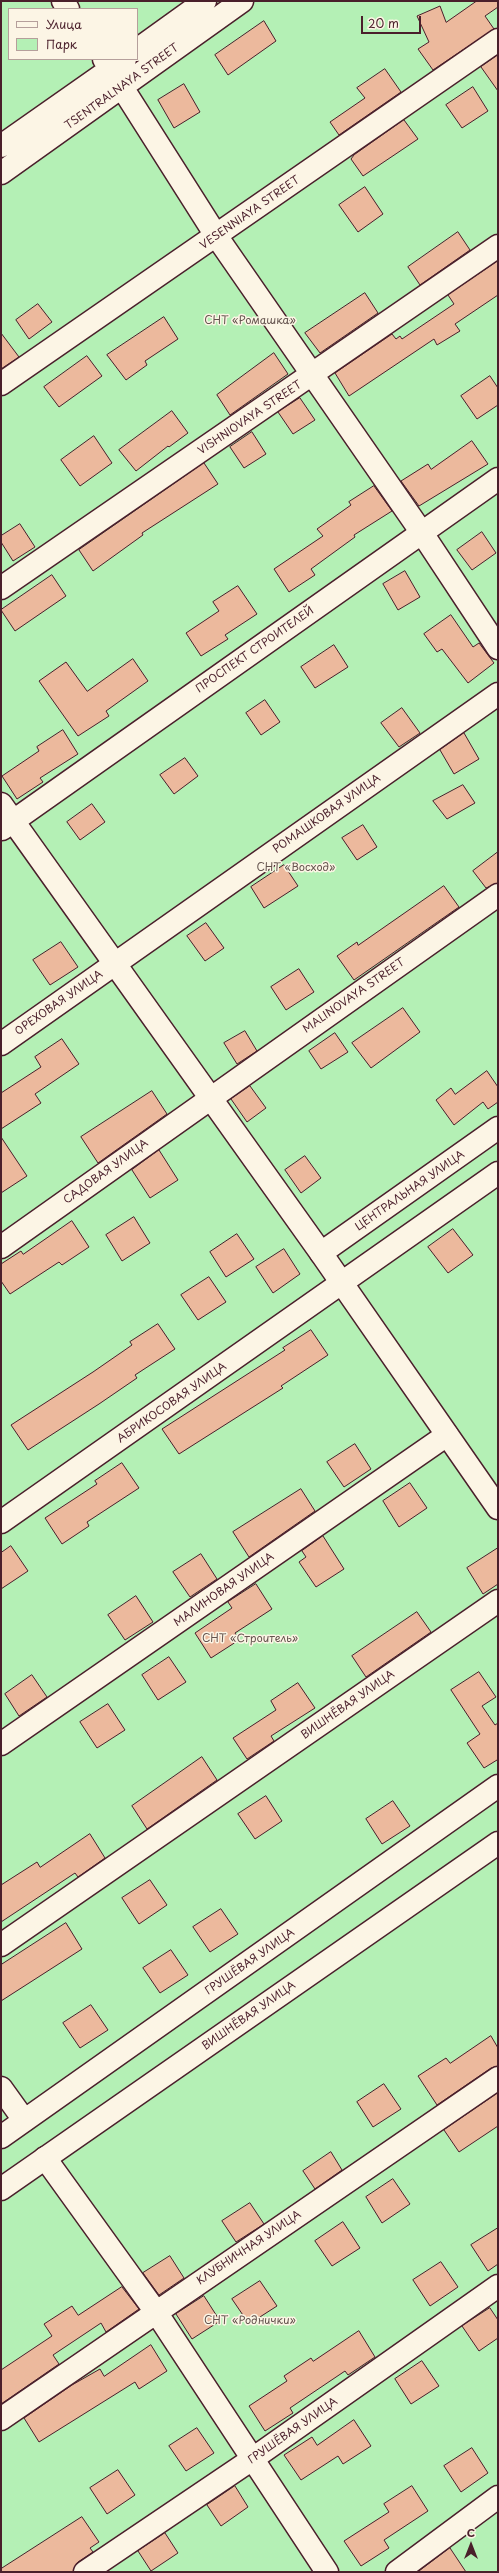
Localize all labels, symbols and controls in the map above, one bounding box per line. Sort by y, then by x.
legend [8,8,138,60]
scale bar [363,8,423,34]
text: 20 m [368,14,399,32]
text: Улица [46,15,82,33]
text: Парк [46,35,77,53]
street label: TSENTRALNAYA STREET [63,41,181,133]
street label: VESENNIAYA STREET [198,174,302,252]
park label: СНТ «Ромашка» [204,314,296,328]
street label: VISHNIOVAYA STREET [196,378,304,458]
street label: ПРОСПЕКТ СТРОИТЕЛЕЙ [193,604,317,696]
street label: РОМАШКОВАЯ УЛИЦА [271,772,383,856]
park label: СНТ «Восход» [257,861,335,875]
street label: MALINOVAYA STREET [300,956,408,1036]
street label: ОРЕХОВАЯ УЛИЦА [12,968,106,1038]
street label: САДОВАЯ УЛИЦА [61,1137,151,1207]
street label: ЦЕНТРАЛЬНАЯ УЛИЦА [353,1148,467,1234]
street label: АБРИКОСОВАЯ УЛИЦА [115,1360,229,1446]
street label: МАЛИНОВАЯ УЛИЦА [171,1550,277,1630]
park label: СНТ «Строитель» [202,1632,298,1646]
street label: ВИШНЁВАЯ УЛИЦА [299,1668,397,1742]
street label: ГРУШЁВАЯ УЛИЦА [203,1926,297,1998]
street label: ВИШНЁВАЯ УЛИЦА [200,1979,298,2053]
street label: КЛУБНИЧНАЯ УЛИЦА [194,2208,304,2288]
park label: СНТ «Роднички» [204,2314,296,2328]
street label: ГРУШЁВАЯ УЛИЦА [246,2395,340,2467]
text: С [467,2524,475,2541]
north arrow [451,2525,491,2565]

